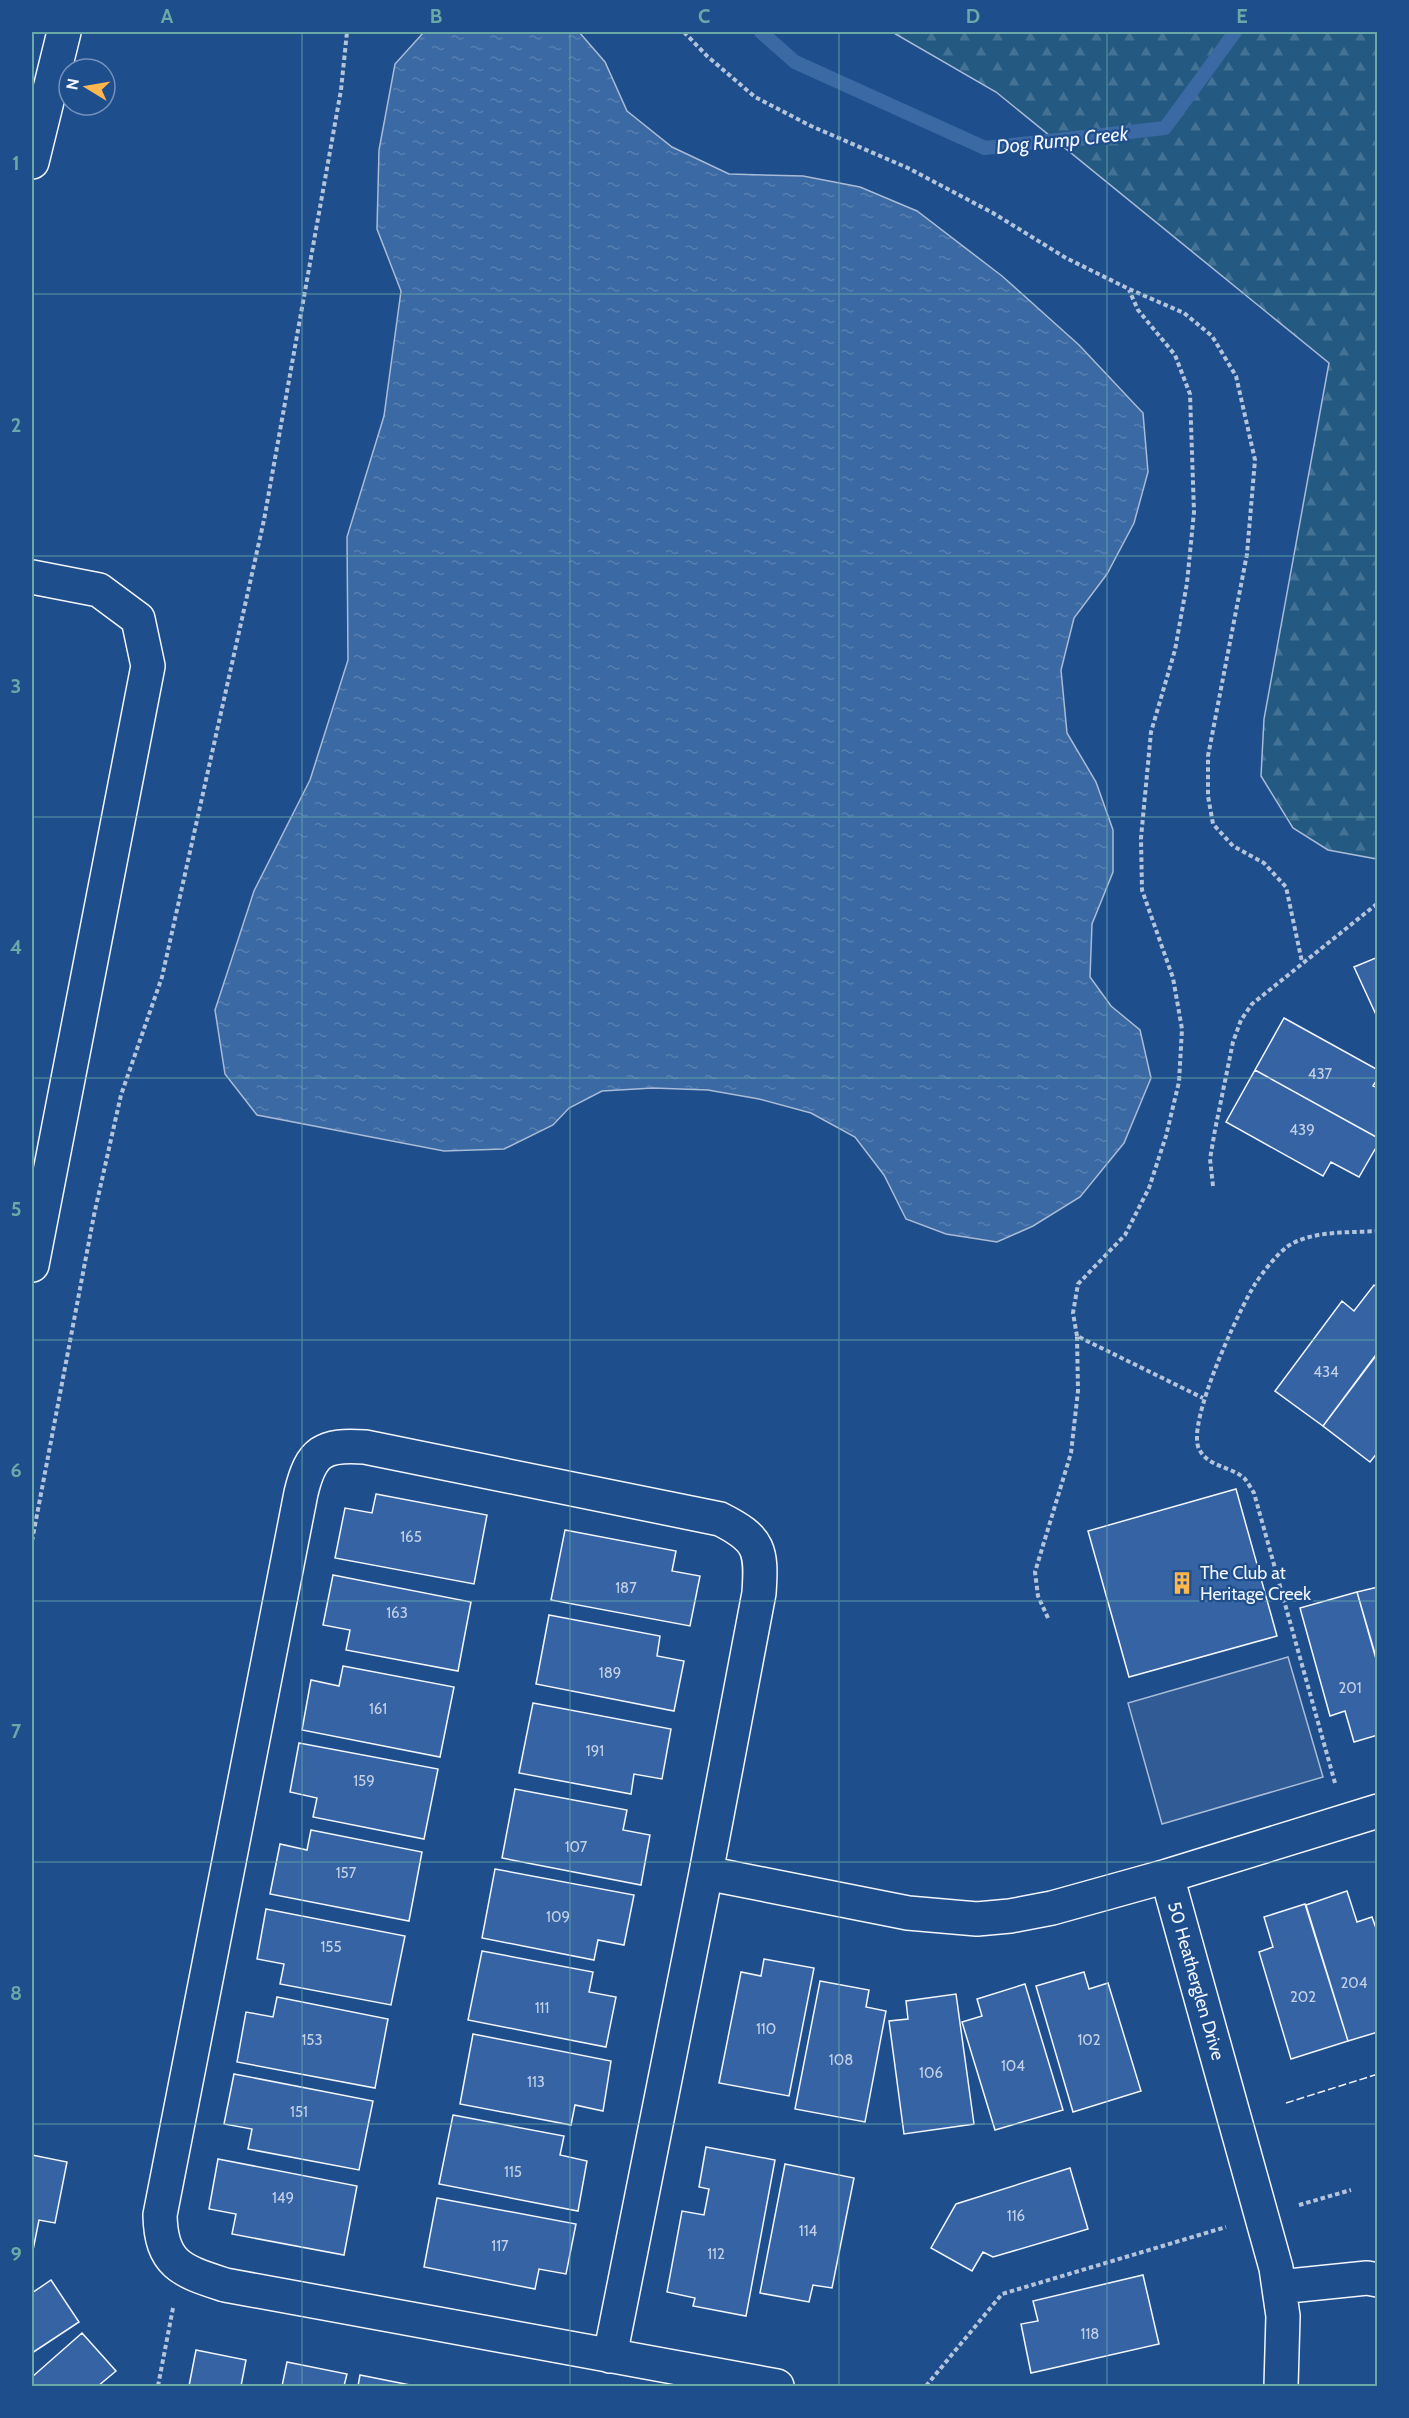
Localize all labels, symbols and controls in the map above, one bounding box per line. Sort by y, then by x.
text: A [161,4,174,28]
text: B [430,4,442,28]
text: C [698,4,710,28]
text: D [966,4,980,28]
text: E [1236,4,1248,28]
north arrow [57,57,117,117]
text: N [62,77,83,92]
water label: Dog Rump Creek [995,121,1131,159]
text: 1 [12,151,20,175]
text: 2 [11,413,21,437]
text: 3 [11,674,21,698]
text: 4 [10,935,22,959]
house number: 437 [1308,1065,1333,1083]
house number: 439 [1289,1121,1315,1139]
text: 5 [11,1197,21,1221]
house number: 434 [1313,1363,1339,1381]
text: 6 [10,1458,22,1482]
house number: 165 [400,1528,422,1546]
place label: The Club at Heritage Creek [1200,1562,1312,1605]
building icon: The Club at Heritage Creek [1169,1570,1195,1596]
house number: 187 [615,1579,637,1597]
house number: 163 [386,1604,408,1622]
house number: 189 [599,1664,621,1682]
house number: 201 [1338,1679,1362,1697]
house number: 161 [369,1700,387,1718]
text: 7 [11,1719,22,1743]
house number: 191 [586,1742,604,1760]
house number: 159 [353,1772,375,1790]
house number: 107 [565,1838,588,1856]
house number: 157 [336,1864,357,1882]
street label: 50 Heatherglen Drive [1163,1899,1229,2063]
house number: 109 [546,1908,570,1926]
house number: 155 [320,1938,342,1956]
house number: 204 [1341,1974,1368,1992]
text: 8 [10,1981,22,2005]
house number: 202 [1290,1988,1316,2006]
house number: 111 [535,1999,549,2017]
house number: 110 [756,2020,776,2038]
house number: 153 [301,2031,323,2049]
house number: 102 [1077,2031,1101,2049]
house number: 108 [829,2051,853,2069]
house number: 104 [1001,2057,1025,2075]
house number: 106 [919,2064,943,2082]
house number: 113 [527,2073,545,2091]
house number: 151 [290,2103,308,2121]
house number: 115 [504,2163,522,2181]
house number: 149 [272,2189,294,2207]
house number: 116 [1007,2207,1025,2225]
house number: 114 [799,2222,818,2240]
house number: 117 [491,2237,509,2255]
text: 9 [10,2242,22,2266]
house number: 112 [707,2245,725,2263]
house number: 118 [1081,2325,1099,2343]

